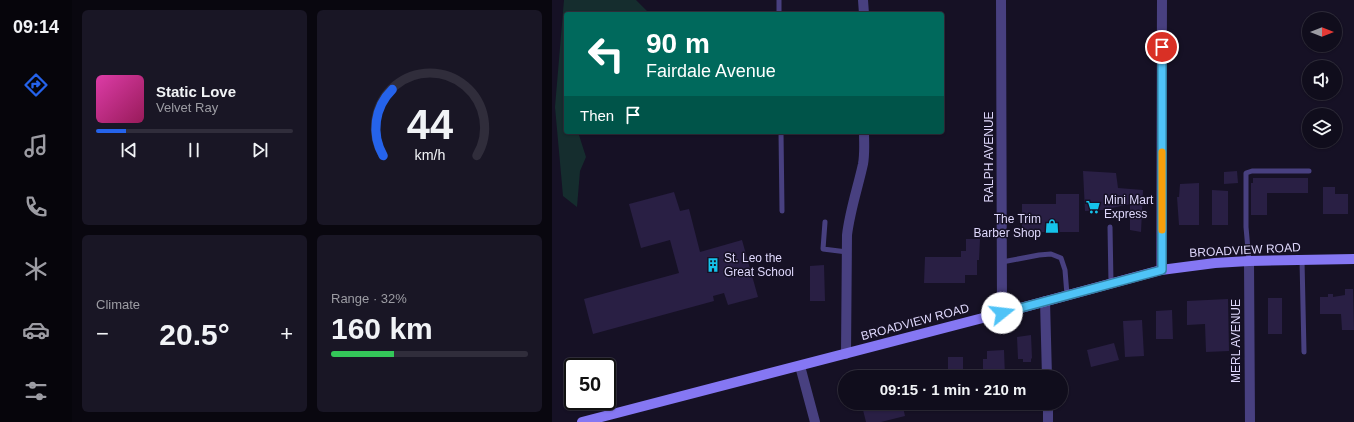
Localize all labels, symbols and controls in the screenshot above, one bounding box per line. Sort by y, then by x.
north arrow [1302,12,1342,52]
map controls [1302,12,1342,148]
text: 09:14 [13,17,59,37]
icon: left [580,28,632,80]
text: 90 m [646,28,710,59]
pin [1145,30,1179,64]
icon: arrive [1151,36,1173,58]
button: sound [1302,60,1342,100]
text: Fairdale Avenue [646,61,776,81]
icon: directions [22,71,50,99]
text: Static Love [156,83,236,100]
text: Velvet Ray [156,100,218,115]
text: 44 [406,100,453,147]
icon: arrive [622,104,644,126]
text: Then [580,107,614,124]
button: layers [1302,108,1342,148]
street label: RALPH AVENUE [982,111,996,203]
icon: music [22,132,50,160]
icon: previous [118,139,140,161]
icon: pause [183,139,205,161]
icon: next [249,139,271,161]
text: km/h [414,146,445,162]
icon: phone [22,193,50,221]
place label: Mini Mart Express [1104,193,1154,221]
supermarket icon: Mini Mart Express [1085,199,1101,215]
place label: The Trim Barber Shop [974,212,1041,240]
shop icon: The Trim Barber Shop [1044,218,1060,234]
street label: BROADVIEW ROAD [1189,240,1301,260]
place label: St. Leo the Great School [724,251,794,279]
icon: climate [22,255,50,283]
building icon: St. Leo the Great School [705,257,721,273]
text: Range · 32% [331,291,407,306]
position arrow [981,292,1023,334]
text: Climate [96,297,140,312]
street label: MERL AVENUE [1229,299,1243,383]
street label: BROADVIEW ROAD [859,301,971,343]
text: 160 km [331,312,433,345]
icon: car [22,316,50,344]
text: 20.5° [159,318,230,351]
text: − [96,321,109,346]
text: + [280,321,293,346]
speed limit sign: 50 [564,358,616,410]
icon: filters [22,377,50,405]
text: 09:15 · 1 min · 210 m [880,381,1026,398]

